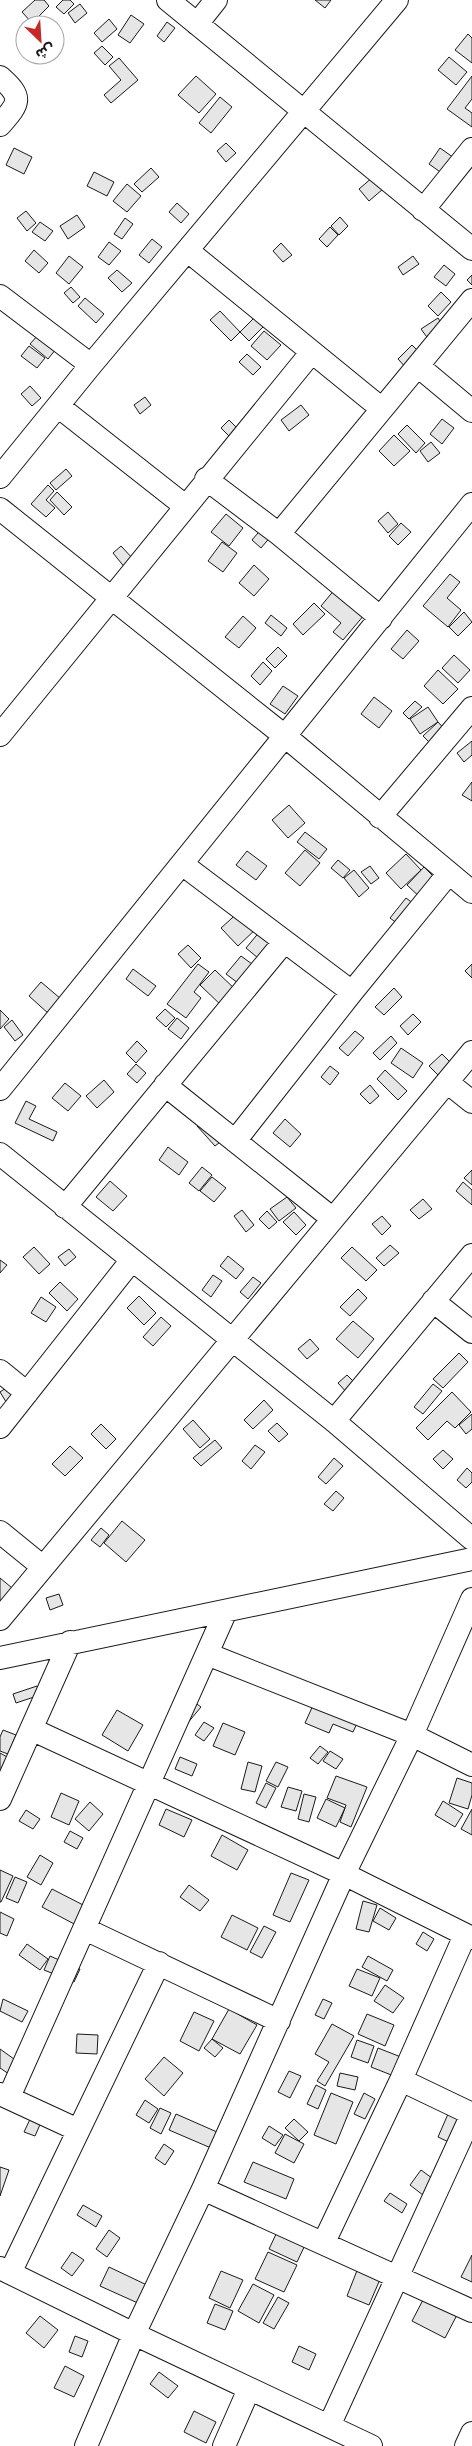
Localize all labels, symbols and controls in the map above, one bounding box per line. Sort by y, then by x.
north arrow [15,15,65,65]
text: ش [33,40,58,63]

